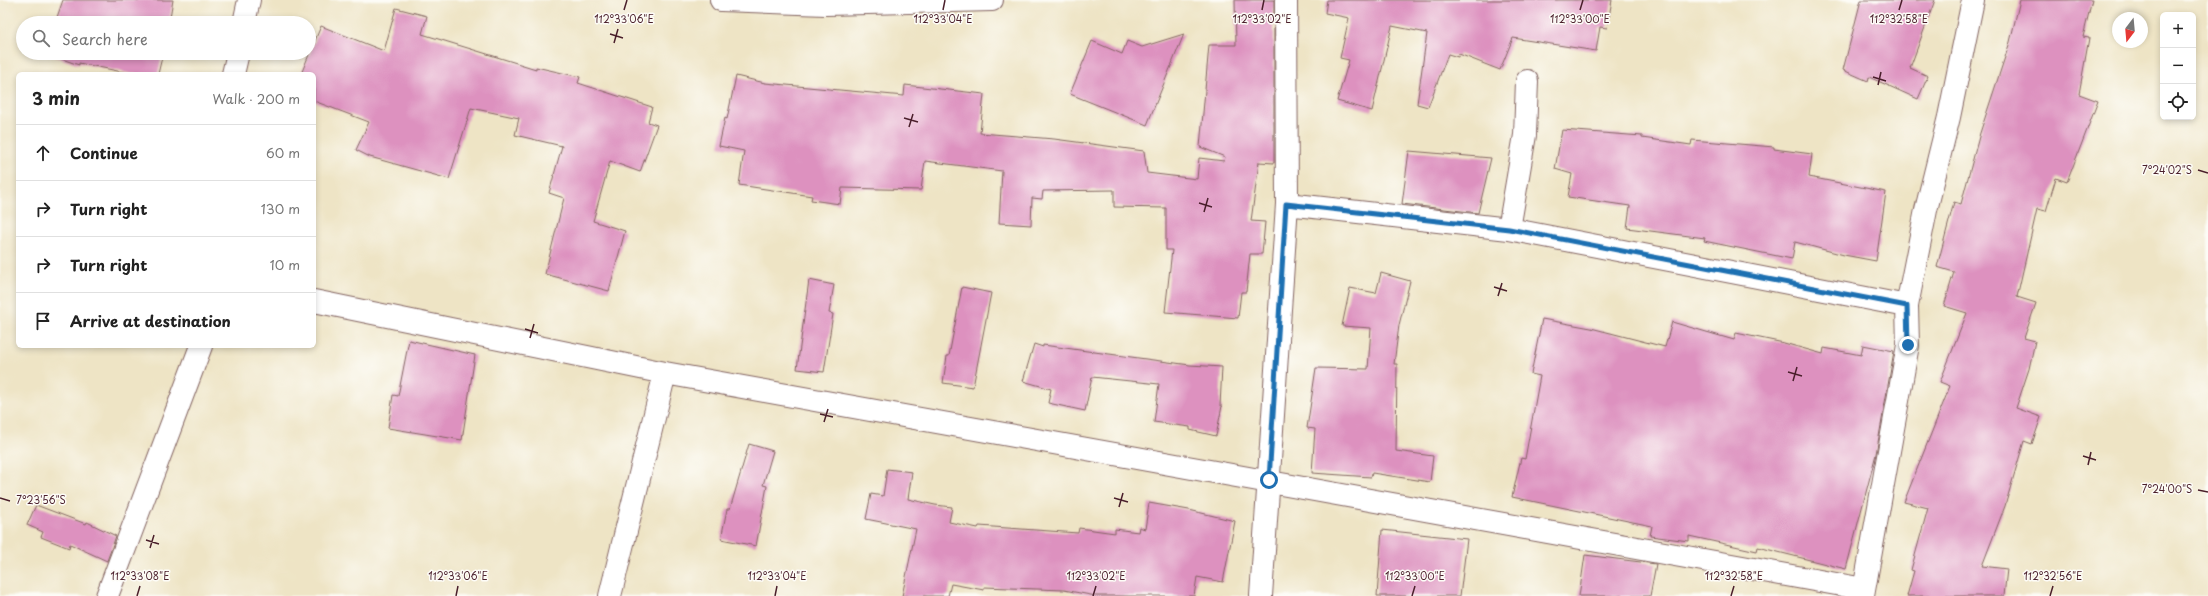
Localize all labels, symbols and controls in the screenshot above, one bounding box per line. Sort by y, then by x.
text: 112°33'06"E [594,11,654,26]
text: 112°33'04"E [913,11,973,26]
text: 112°33'02"E [1232,11,1292,26]
text: 112°33'00"E [1550,11,1610,26]
text: 112°32'58"E [1870,11,1928,26]
north arrow [2112,12,2148,48]
map controls [2160,12,2196,120]
button: + [2160,12,2196,48]
search box [16,16,316,60]
icon: search [30,27,52,49]
text: Search here [62,27,148,50]
button: − [2160,48,2196,84]
button: locate [2160,84,2196,120]
text: 3 min [32,85,80,111]
text: Walk · 200 m [212,89,300,108]
text: Continue [70,141,138,164]
icon: ahead [32,142,54,164]
text: 60 m [266,143,300,162]
text: 7°24'02"S [2142,162,2192,177]
text: Turn right [70,197,147,220]
icon: right [32,198,54,220]
text: 130 m [261,199,300,218]
text: Turn right [70,253,147,276]
icon: right [32,254,54,276]
text: 10 m [270,255,300,274]
text: Arrive at destination [70,309,231,332]
icon: arrive [32,310,54,332]
route end [1899,336,1917,354]
route start [1260,471,1278,489]
text: 7°24'00"S [2142,481,2192,496]
text: 7°23'56"S [16,492,66,507]
text: 112°33'08"E [111,568,169,583]
text: 112°33'06"E [428,568,488,583]
text: 112°33'04"E [747,568,807,583]
text: 112°33'02"E [1066,568,1126,583]
text: 112°33'00"E [1385,568,1445,583]
text: 112°32'58"E [1705,568,1763,583]
text: 112°32'56"E [2024,568,2082,583]

